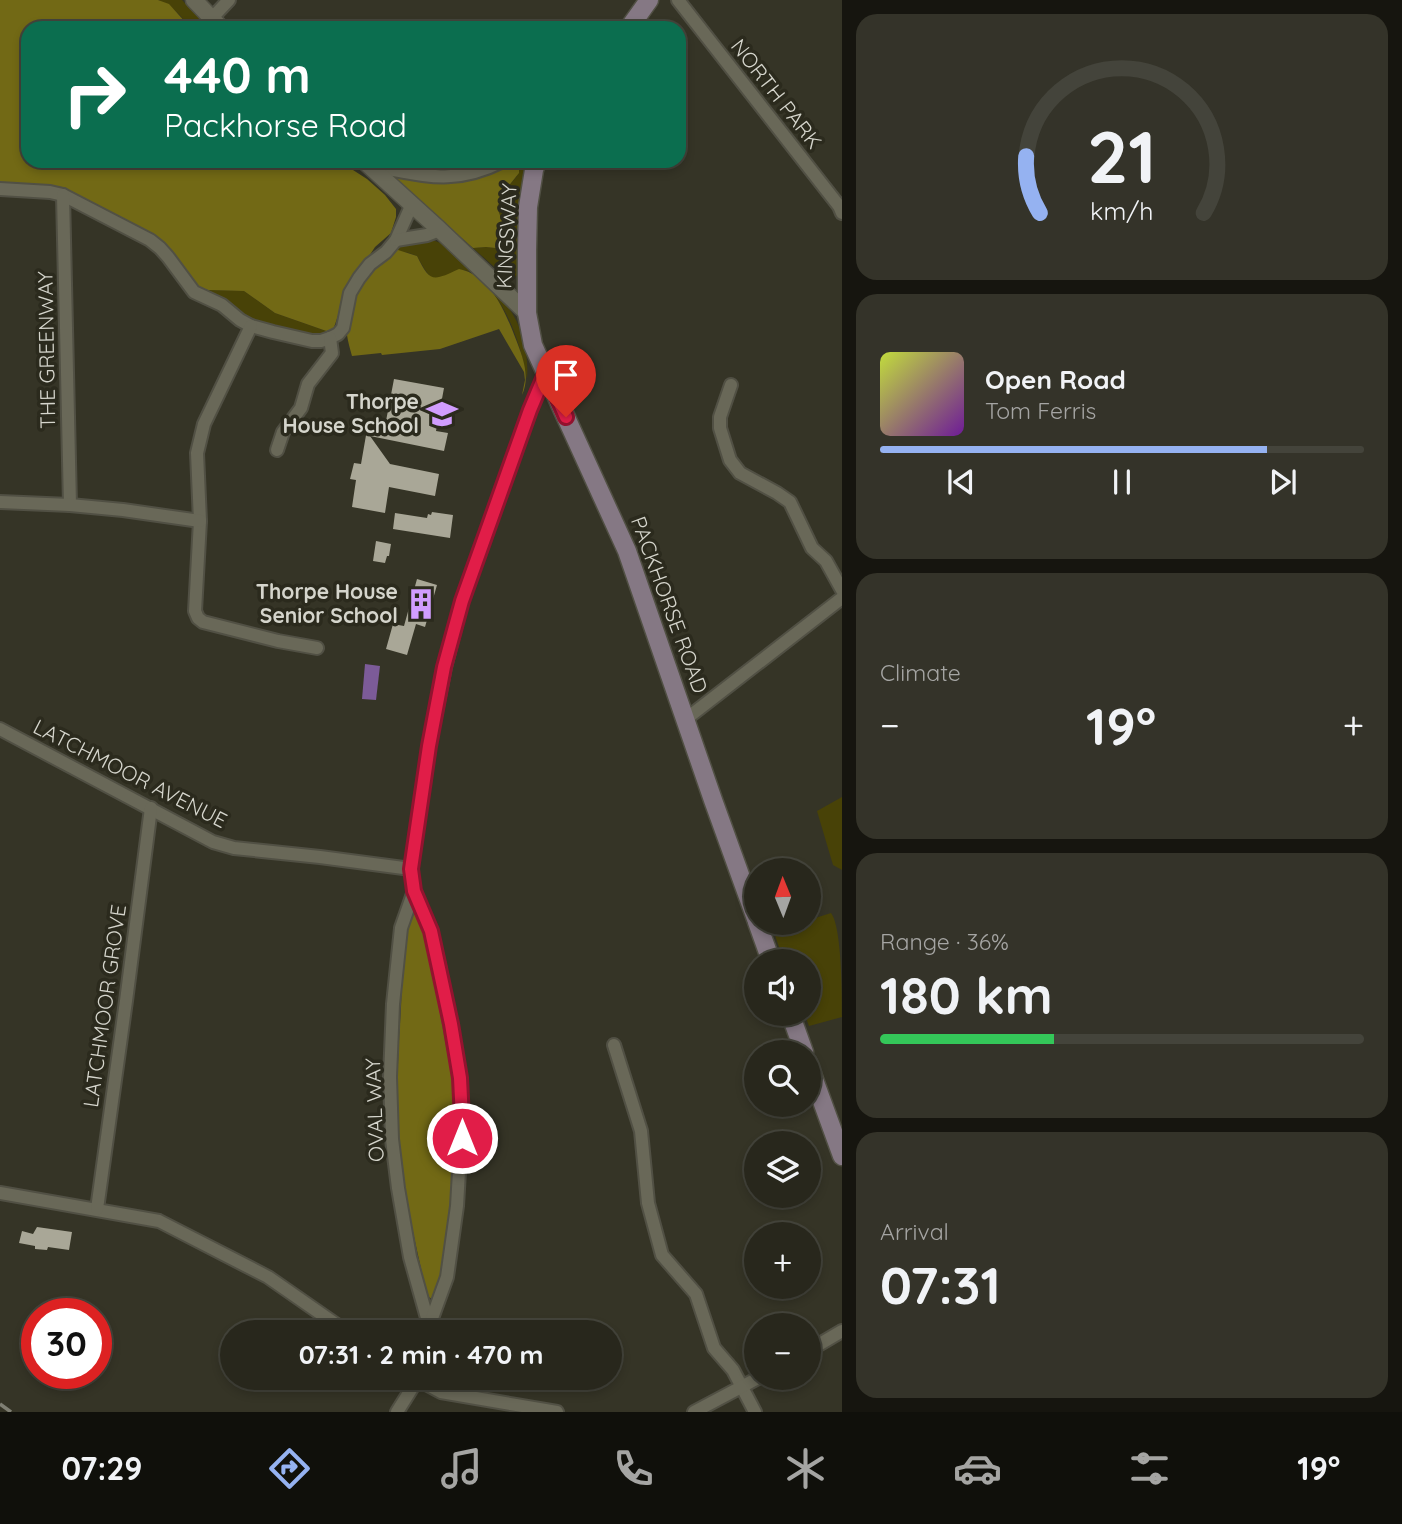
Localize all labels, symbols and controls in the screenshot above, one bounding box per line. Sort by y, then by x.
street label: NORTH PARK [726,33,828,153]
text: 440 m [164,44,311,105]
icon: right [49,49,140,140]
text: Packhorse Road [164,105,407,145]
text: 21 [1087,110,1157,201]
street label: KINGSWAY [490,182,522,289]
text: km/h [1090,195,1154,226]
street label: THE GREENWAY [32,271,60,429]
pin [536,345,596,417]
icon: arrive [547,356,585,394]
text: Open Road [985,363,1126,396]
place label: Thorpe House School [282,388,419,438]
text: Tom Ferris [985,396,1096,425]
school or university icon: Thorpe House School [425,397,459,431]
icon: previous [942,463,980,501]
icon: pause [1103,463,1141,501]
icon: next [1264,463,1302,501]
street label: PACKHORSE ROAD [626,513,714,697]
place label: Thorpe House Senior School [256,578,398,628]
building icon: Thorpe House Senior School [404,587,438,621]
text: Climate [880,658,961,687]
text: 19° [1086,693,1156,758]
text: − [880,701,900,749]
text: + [1343,701,1364,749]
street label: LATCHMOOR AVENUE [29,713,232,833]
north arrow [744,858,821,934]
map controls [744,858,821,1390]
street label: LATCHMOOR GROVE [77,903,131,1109]
text: Range · 36% [880,927,1009,956]
button: sound [744,949,821,1026]
text: 180 km [880,962,1053,1027]
button: search [744,1040,821,1117]
street label: OVAL WAY [359,1057,389,1162]
position arrow [425,1101,499,1175]
button: layers [744,1131,821,1208]
text: Arrival [880,1217,949,1246]
button: + [744,1222,821,1299]
text: 07:31 [880,1252,1001,1317]
speed limit sign: 30 [21,1298,112,1389]
button: − [744,1313,821,1390]
text: 07:31 · 2 min · 470 m [299,1338,543,1371]
icon: directions [265,1444,314,1493]
icon: music [437,1444,486,1493]
icon: phone [609,1444,658,1493]
icon: climate [781,1444,830,1493]
icon: car [953,1444,1002,1493]
icon: filters [1125,1444,1174,1493]
text: 07:29 [61,1448,143,1488]
text: 19° [1297,1448,1340,1488]

